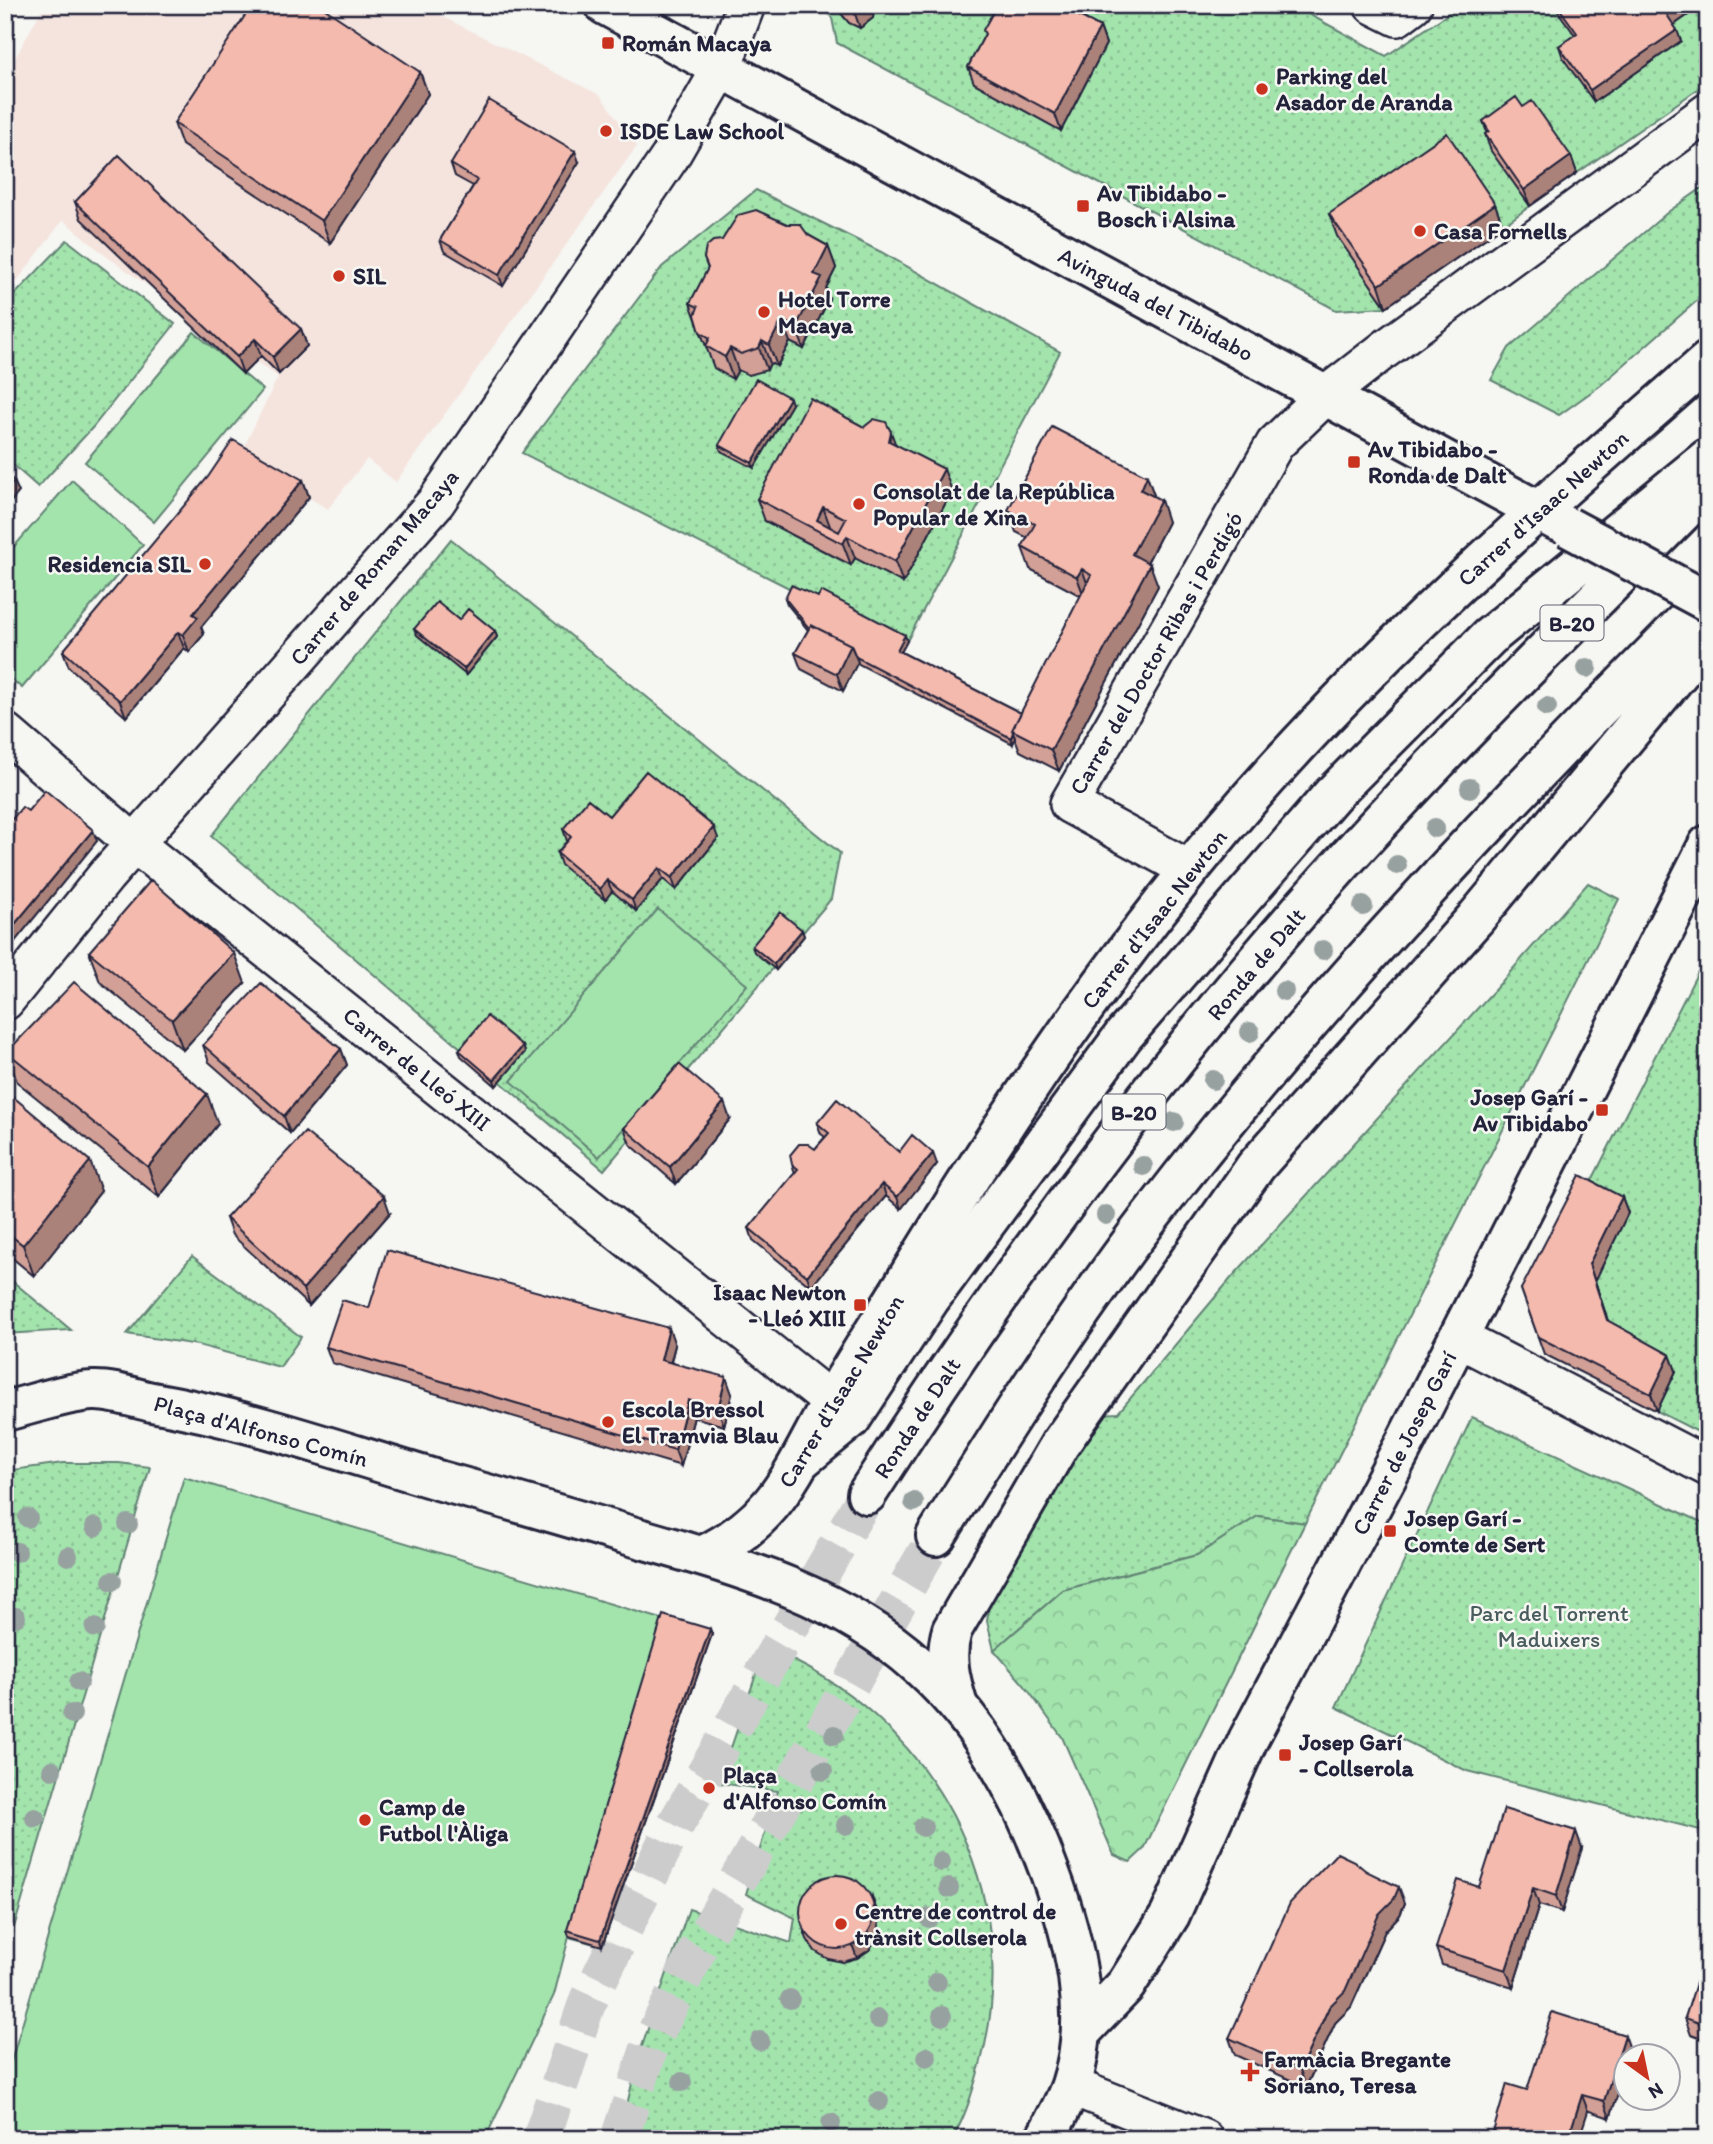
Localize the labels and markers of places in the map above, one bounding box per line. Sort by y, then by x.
place label: Román Macaya [622,29,773,57]
marker: Román Macaya [600,35,616,51]
place label: Parking del Asador de Aranda [1275,62,1453,116]
marker: Parking del Asador de Aranda [1254,81,1270,97]
place label: ISDE Law School [620,117,785,145]
marker: ISDE Law School [598,123,614,139]
place label: Av Tibidabo - Bosch i Alsina [1096,179,1236,233]
marker: Av Tibidabo - Bosch i Alsina [1075,198,1091,214]
place label: Casa Fornells [1434,217,1567,245]
marker: Casa Fornells [1412,223,1428,239]
place label: SIL [353,262,387,290]
marker: SIL [331,268,347,284]
place label: Hotel Torre Macaya [778,285,891,339]
marker: Hotel Torre Macaya [756,304,772,320]
place label: Av Tibidabo - Ronda de Dalt [1367,435,1507,489]
marker: Av Tibidabo - Ronda de Dalt [1346,454,1362,470]
place label: Consolat de la República Popular de Xina [873,477,1115,531]
marker: Consolat de la República Popular de Xina [851,496,867,512]
place label: Residencia SIL [47,550,191,578]
marker: Residencia SIL [197,556,213,572]
place label: Josep Garí - Av Tibidabo [1470,1083,1588,1137]
marker: Josep Garí - Av Tibidabo [1594,1102,1610,1118]
place label: Isaac Newton - Lleó XIII [713,1278,847,1332]
marker: Isaac Newton - Lleó XIII [852,1297,868,1313]
place label: Escola Bressol El Tramvia Blau [622,1395,779,1449]
marker: Escola Bressol El Tramvia Blau [600,1414,616,1430]
place label: Josep Garí - Comte de Sert [1403,1504,1545,1558]
marker: Josep Garí - Comte de Sert [1382,1523,1398,1539]
place label: Josep Garí - Collserola [1298,1728,1415,1782]
marker: Josep Garí - Collserola [1277,1747,1293,1763]
place label: Plaça d'Alfonso Comín [723,1761,888,1815]
marker: Plaça d'Alfonso Comín [701,1780,717,1796]
place label: Camp de Futbol l'Àliga [379,1793,509,1847]
marker: Camp de Futbol l'Àliga [357,1812,373,1828]
place label: Centre de control de trànsit Collserola [855,1897,1056,1951]
marker: Centre de control de trànsit Collserola [833,1916,849,1932]
place label: Farmàcia Bregante Soriano, Teresa [1264,2045,1451,2099]
marker: Farmàcia Bregante Soriano, Teresa [1242,2064,1258,2080]

